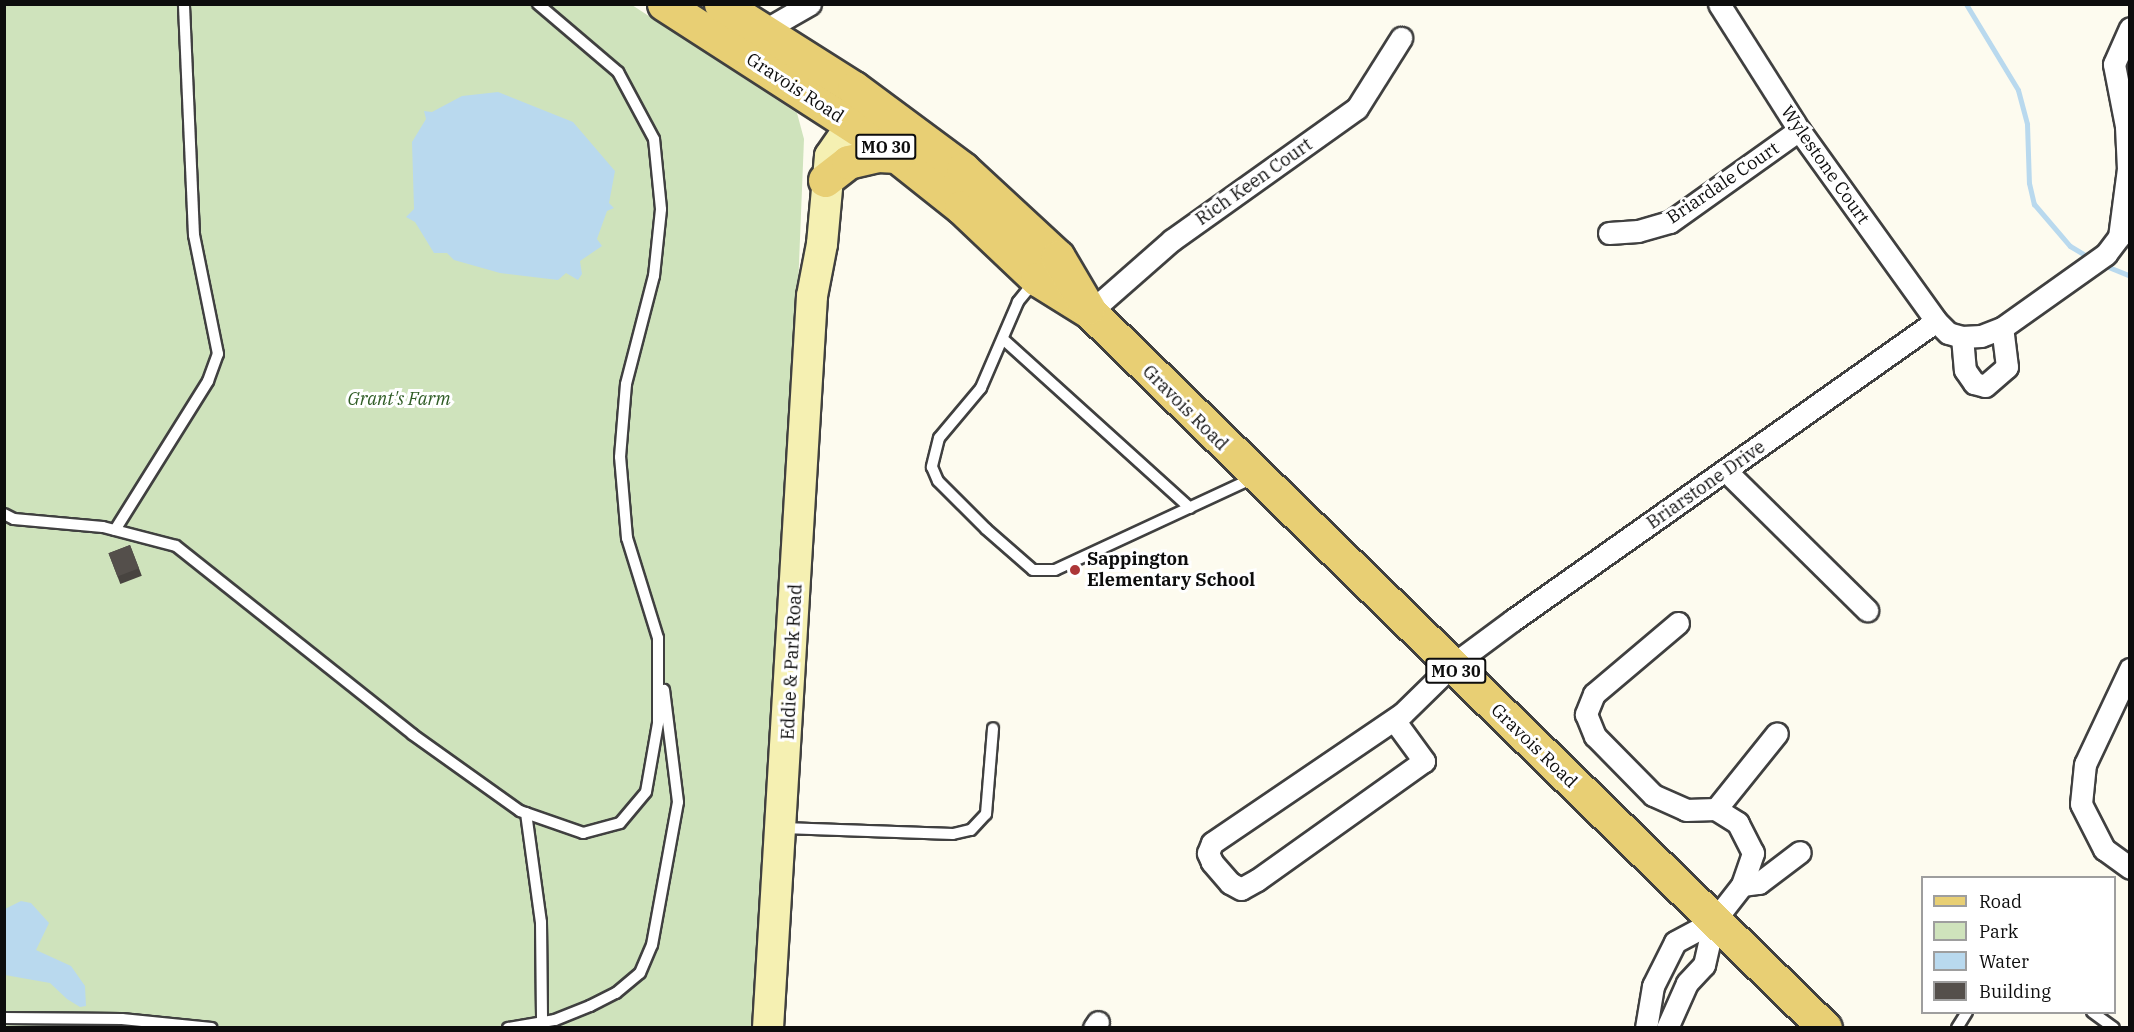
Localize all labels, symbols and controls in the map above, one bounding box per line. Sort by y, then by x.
street label: Gravois Road [742,49,848,127]
street label: Wylestone Court [1776,102,1874,228]
road number: MO 30 [854,134,918,160]
street label: Rich Keen Court [1192,134,1316,230]
street label: Briardale Court [1663,137,1783,229]
street label: Gravois Road [1138,361,1232,455]
park label: Grant's Farm [347,388,451,410]
street label: Briarstone Drive [1643,436,1769,534]
place label: Sappington Elementary School [1087,549,1255,592]
marker: Sappington Elementary School [1068,563,1082,577]
street label: Eddie & Park Road [777,583,807,741]
road number: MO 30 [1424,658,1488,684]
street label: Gravois Road [1486,699,1582,793]
legend [1921,876,2116,1014]
text: Road [1979,890,2022,913]
text: Park [1979,920,2018,943]
text: Water [1979,950,2029,973]
text: Building [1979,980,2051,1003]

